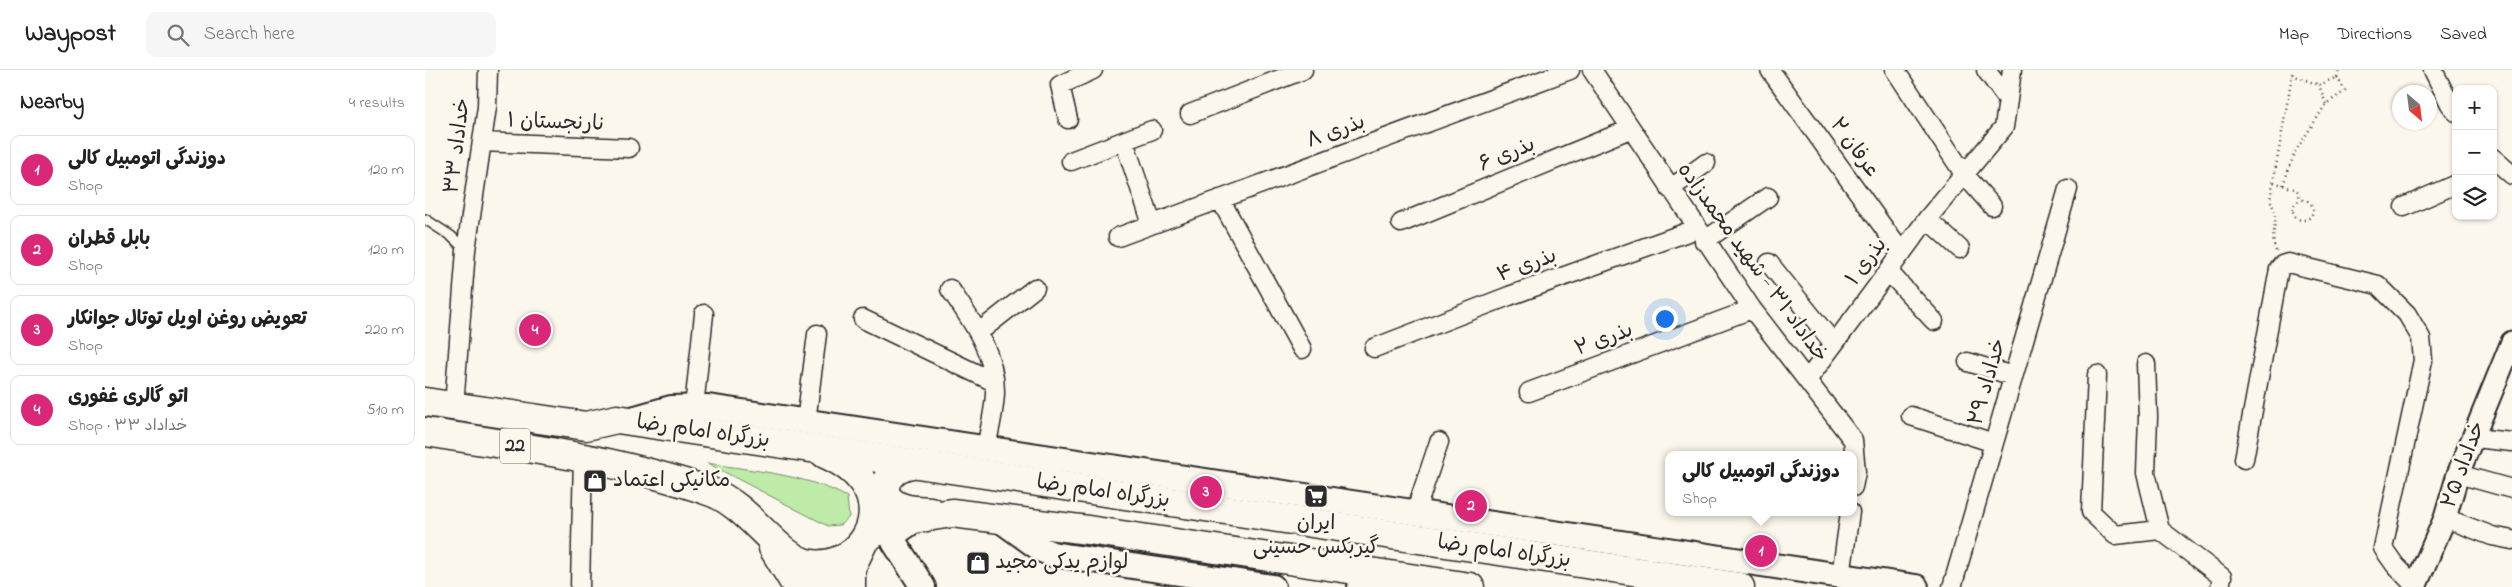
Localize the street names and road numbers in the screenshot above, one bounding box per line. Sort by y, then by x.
street label: خداداد ۳۳ [437,97,479,195]
street label: نارنجستان ۱ [507,106,605,140]
street label: بذری ۸ [1302,108,1370,156]
street label: عرفان ۲ [1822,112,1886,184]
street label: بذری ۶ [1474,130,1540,180]
street label: خداداد ۳۱ - شهید محمدزاده [1669,157,1835,369]
street label: بذری ۱ [1839,232,1895,292]
street label: بذری ۴ [1493,241,1561,291]
street label: بذری ۲ [1571,316,1637,364]
street label: خداداد ۲۹ [1961,335,2015,429]
street label: بزرگراه امام رضا [634,408,772,456]
street label: خداداد ۲۵ [2434,417,2494,513]
road number: 22 [500,428,530,464]
street label: بزرگراه امام رضا [1034,468,1172,516]
street label: بزرگراه امام رضا [1435,528,1573,576]

